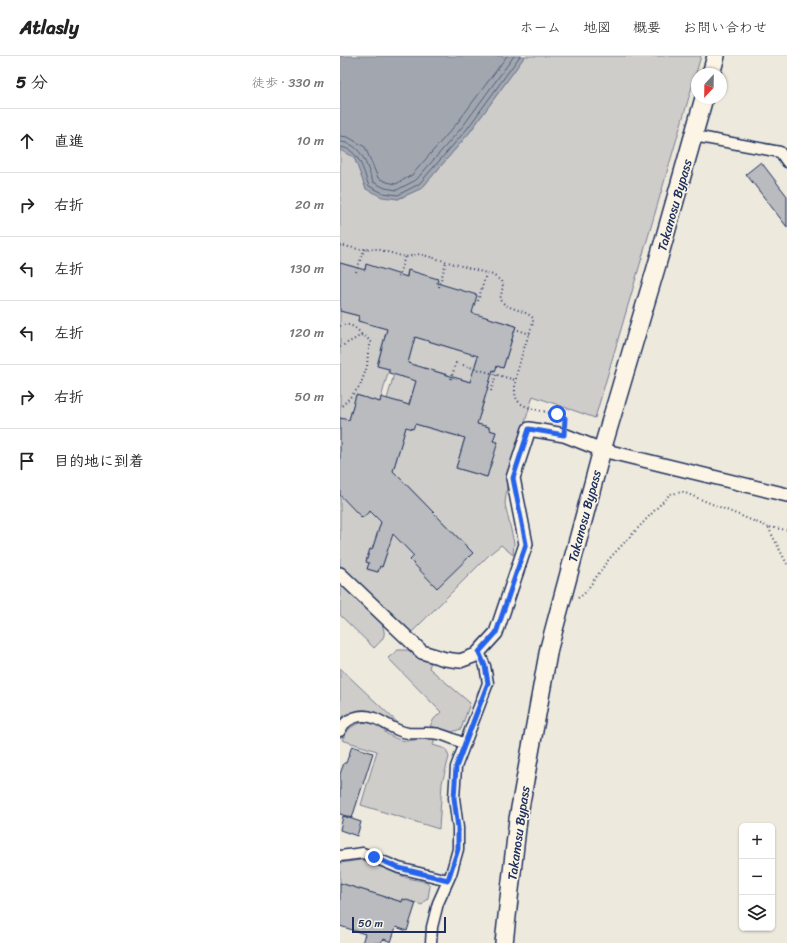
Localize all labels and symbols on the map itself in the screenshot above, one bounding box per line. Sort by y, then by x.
north arrow [691,68,727,104]
street label: Takanosu Bypass [650,155,699,254]
route start [548,405,566,423]
street label: Takanosu Bypass [561,466,608,565]
street label: Takanosu Bypass [501,784,537,882]
route end [365,848,383,866]
scale bar [352,915,446,934]

